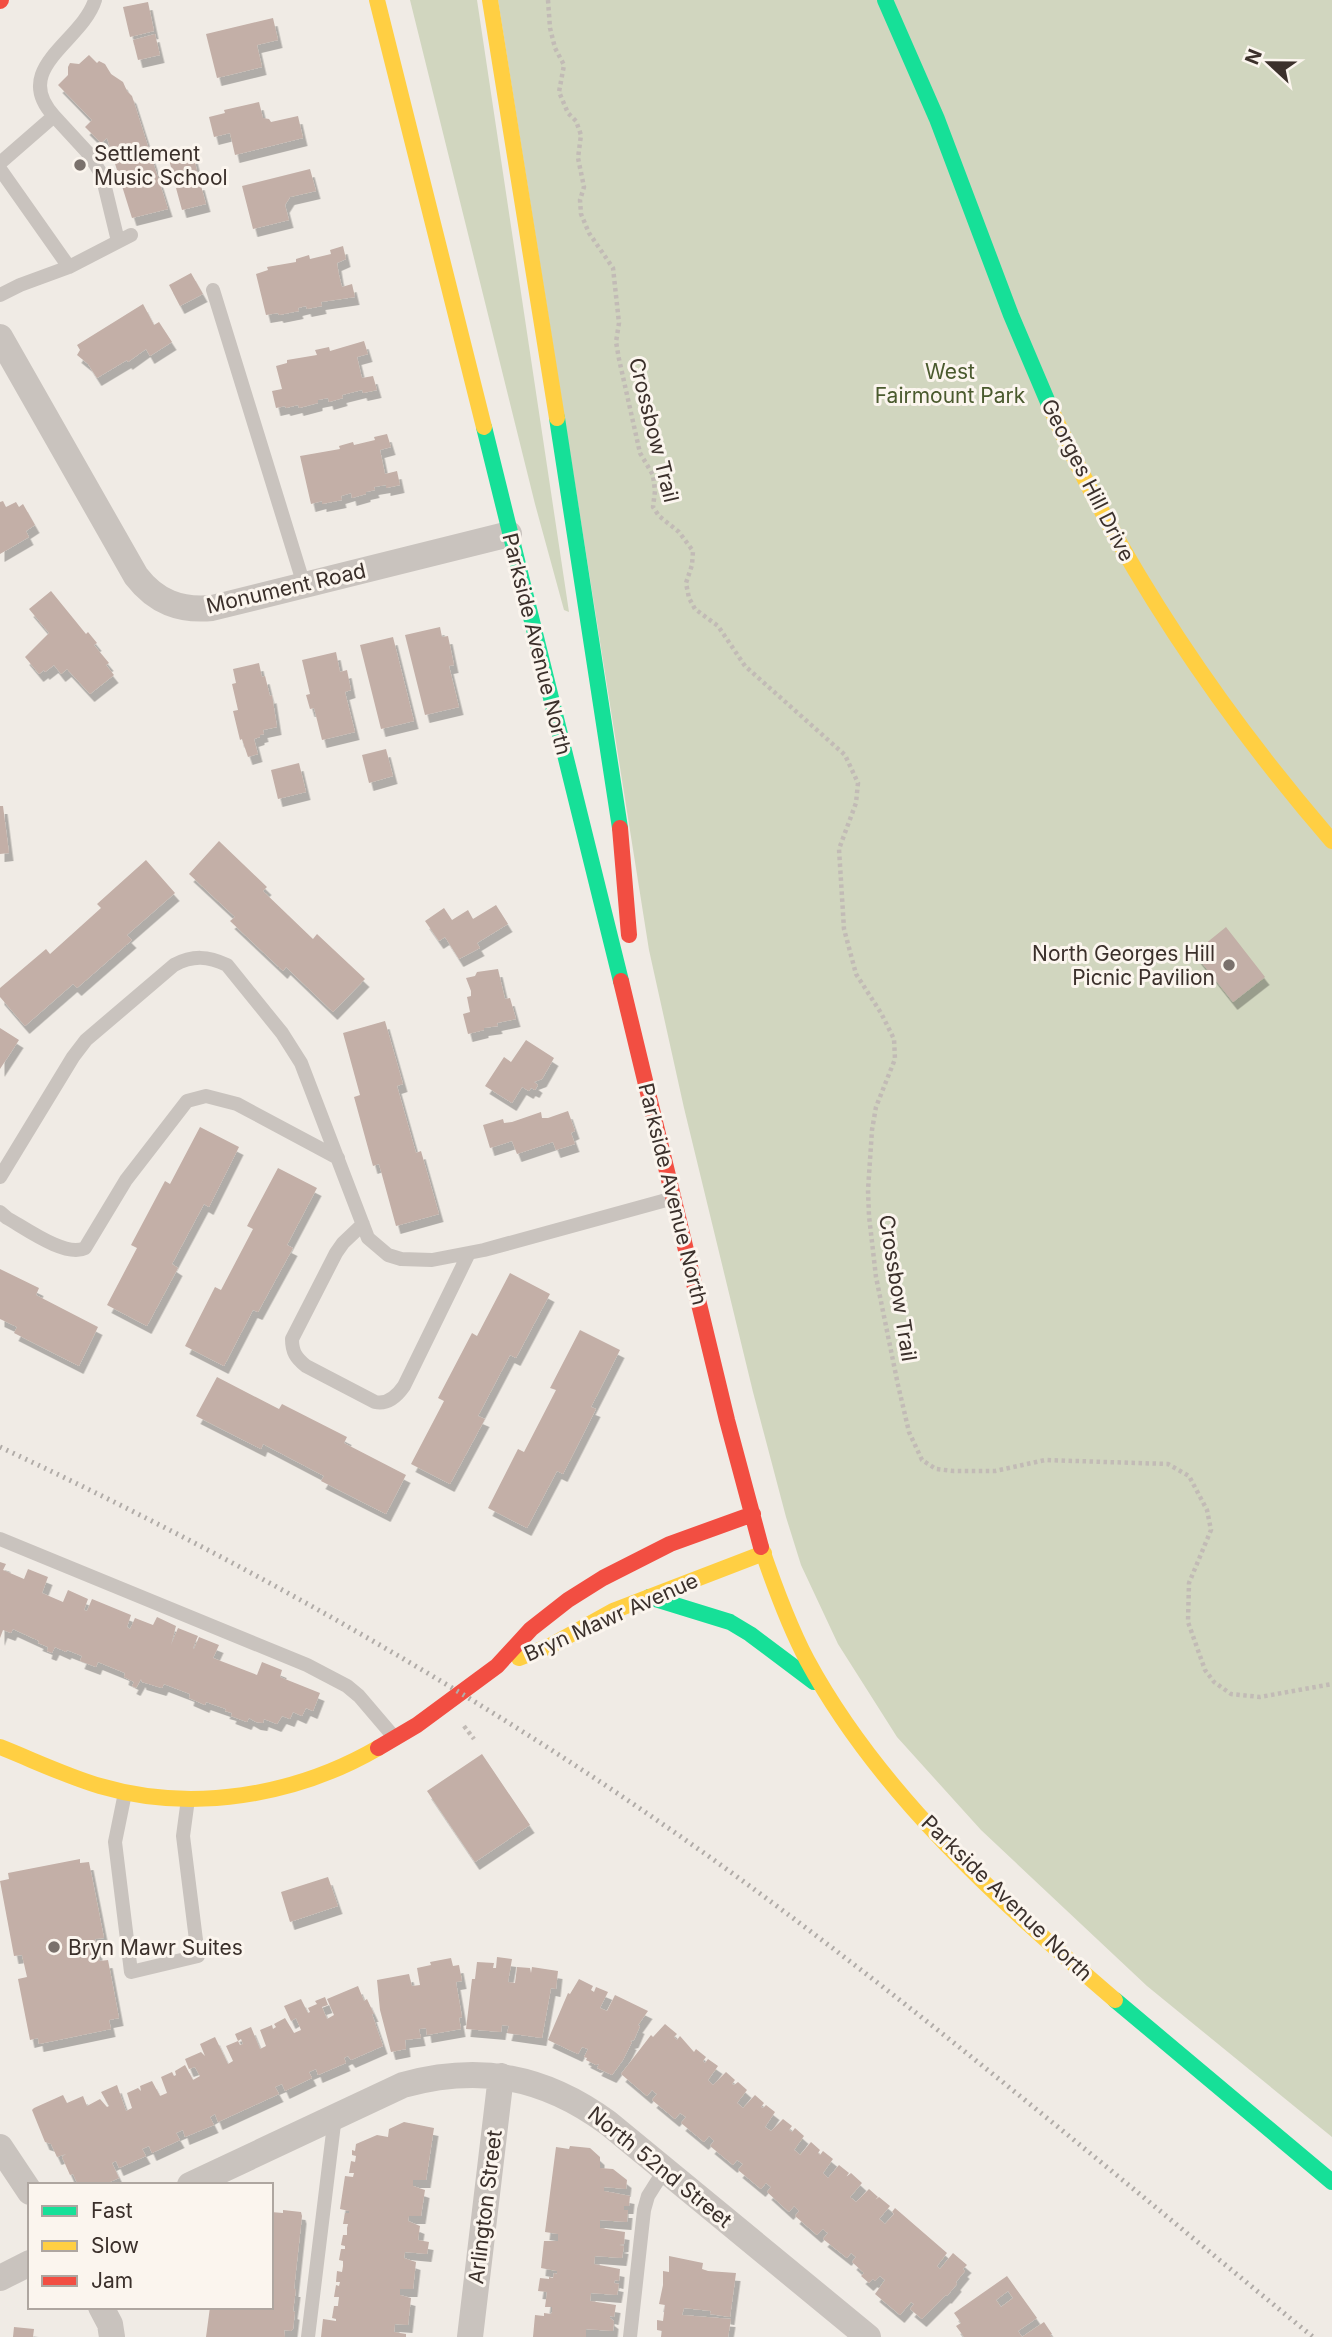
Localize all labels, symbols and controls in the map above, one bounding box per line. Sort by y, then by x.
north arrow [1234,28,1304,98]
text: N [1240,46,1267,68]
place label: Settlement Music School [94,141,228,190]
marker: Settlement Music School [72,157,88,173]
street label: Crossbow Trail [624,355,684,505]
park label: West Fairmount Park [875,359,1026,408]
street label: Georges Hill Drive [1036,395,1140,565]
street label: Parkside Avenue North [497,530,577,758]
street label: Monument Road [204,558,368,618]
place label: North Georges Hill Picnic Pavilion [1032,941,1215,990]
marker: North Georges Hill Picnic Pavilion [1221,957,1237,973]
street label: Parkside Avenue North [633,1080,713,1308]
street label: Crossbow Trail [874,1213,922,1363]
street label: Bryn Mawr Avenue [520,1567,702,1667]
street label: Parkside Avenue North [916,1810,1098,1986]
place label: Bryn Mawr Suites [68,1935,243,1960]
marker: Bryn Mawr Suites [46,1939,62,1955]
street label: North 52nd Street [583,2101,737,2233]
street label: Arlington Street [463,2128,507,2285]
legend [28,2183,273,2309]
text: Fast [91,2198,133,2223]
text: Slow [91,2233,139,2258]
text: Jam [91,2268,133,2293]

